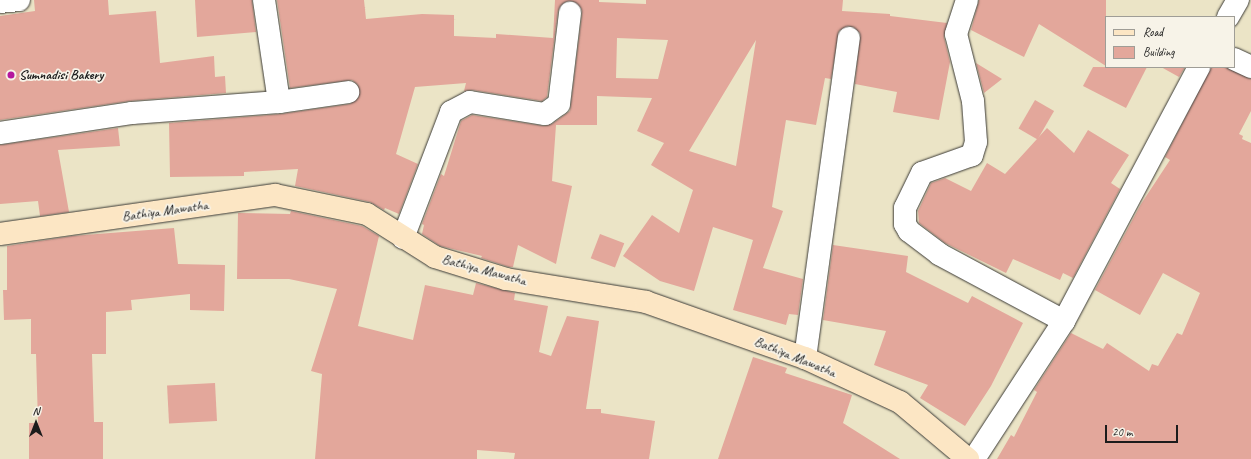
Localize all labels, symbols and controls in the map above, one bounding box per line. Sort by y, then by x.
legend [1105,16,1235,68]
text: Road [1143,24,1163,40]
text: Building [1143,44,1175,60]
place label: Sumnadisi Bakery [19,67,104,83]
marker: Sumnadisi Bakery [6,70,16,80]
street label: Bathiya Mawatha [121,197,209,225]
street label: Bathiya Mawatha [440,251,528,289]
street label: Bathiya Mawatha [752,333,838,381]
north arrow [16,403,56,443]
text: N [33,404,39,418]
scale bar [1107,417,1180,443]
text: 20 m [1112,424,1132,440]

